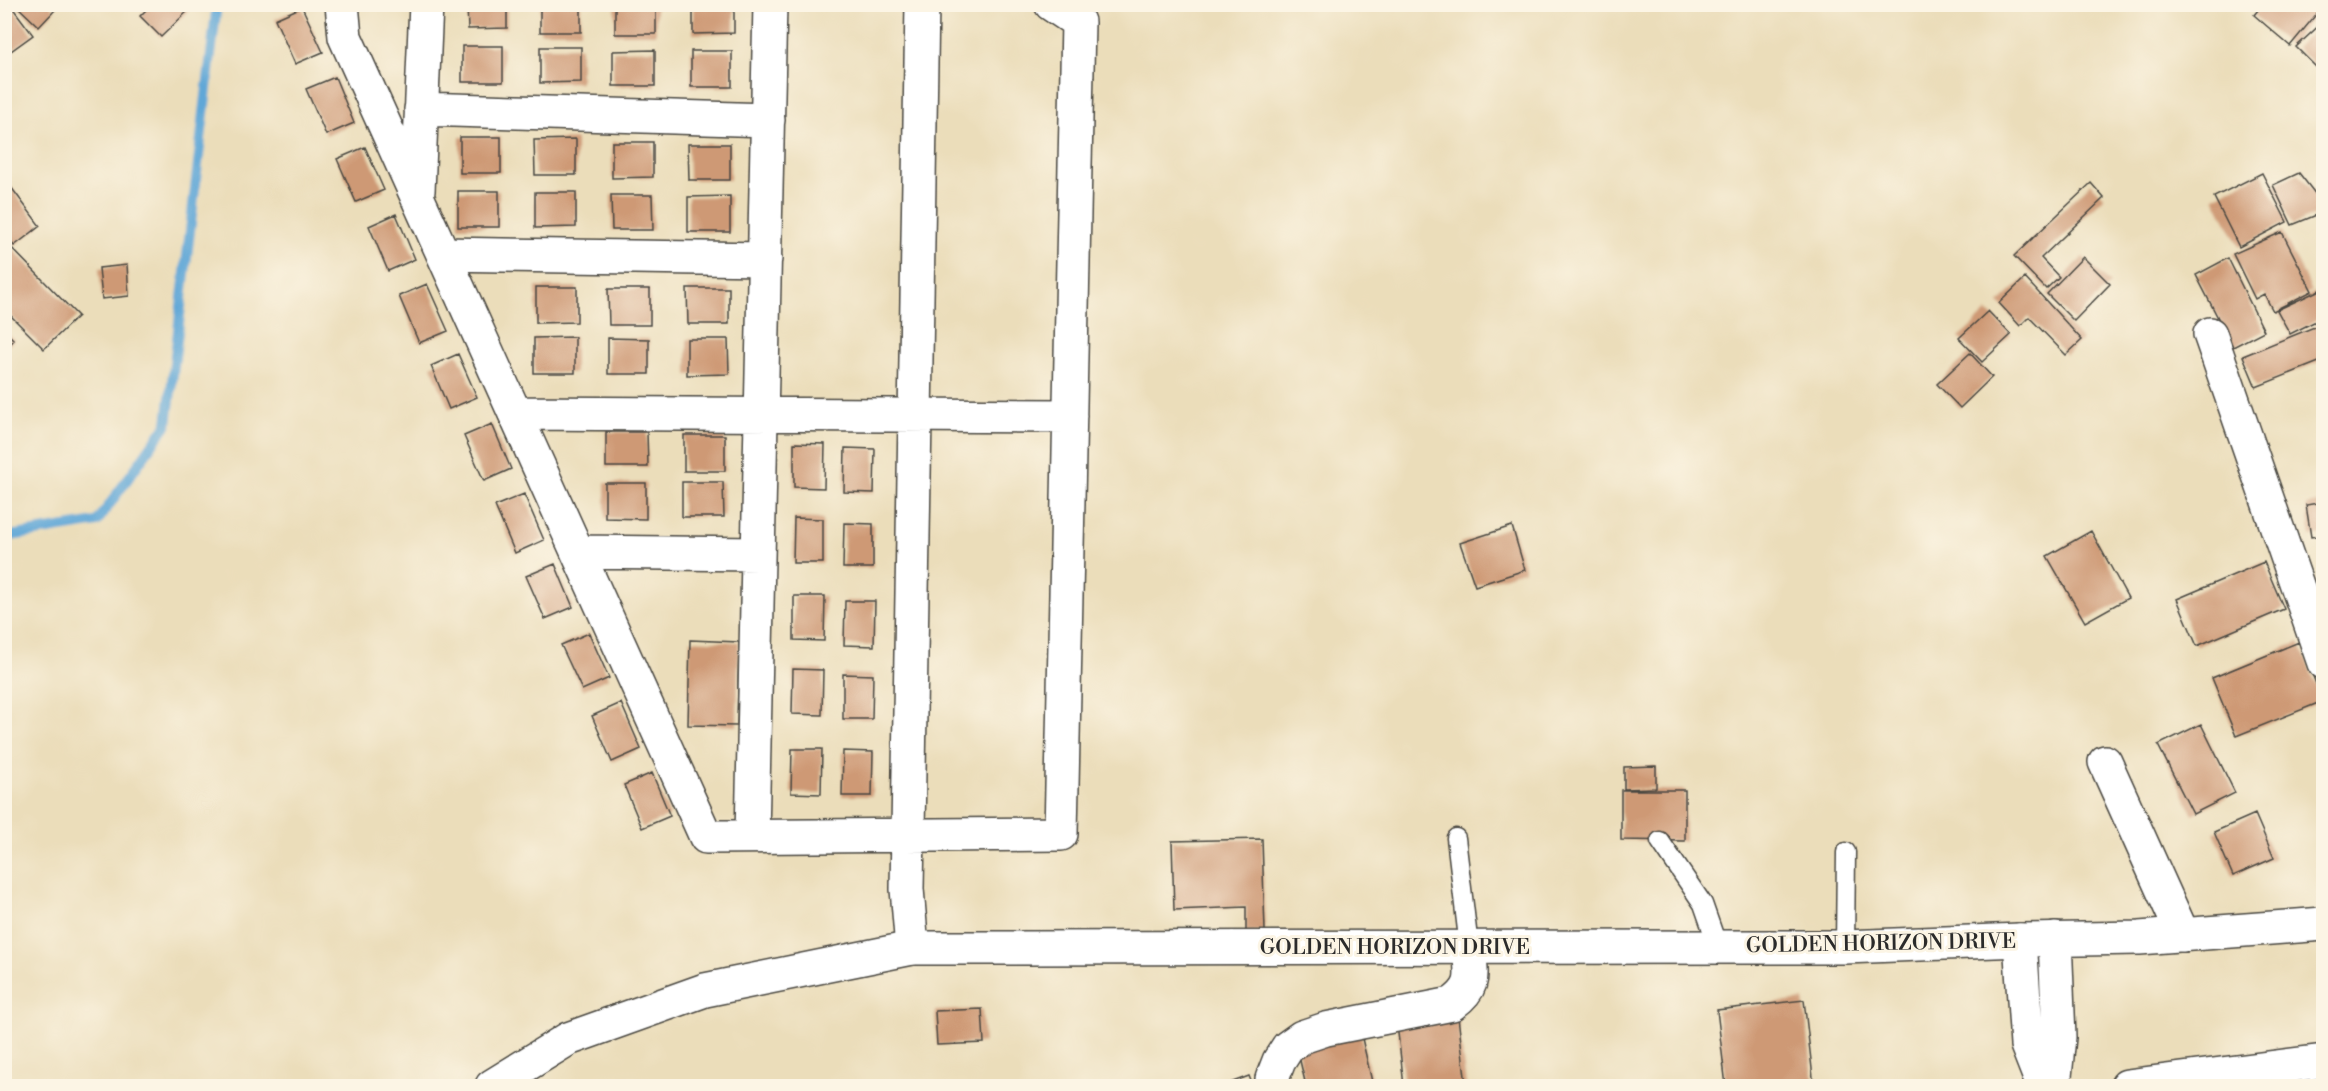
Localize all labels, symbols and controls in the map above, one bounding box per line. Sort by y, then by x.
street label: GOLDEN HORIZON DRIVE [1746,929,2016,959]
street label: GOLDEN HORIZON DRIVE [1260,935,1530,961]

